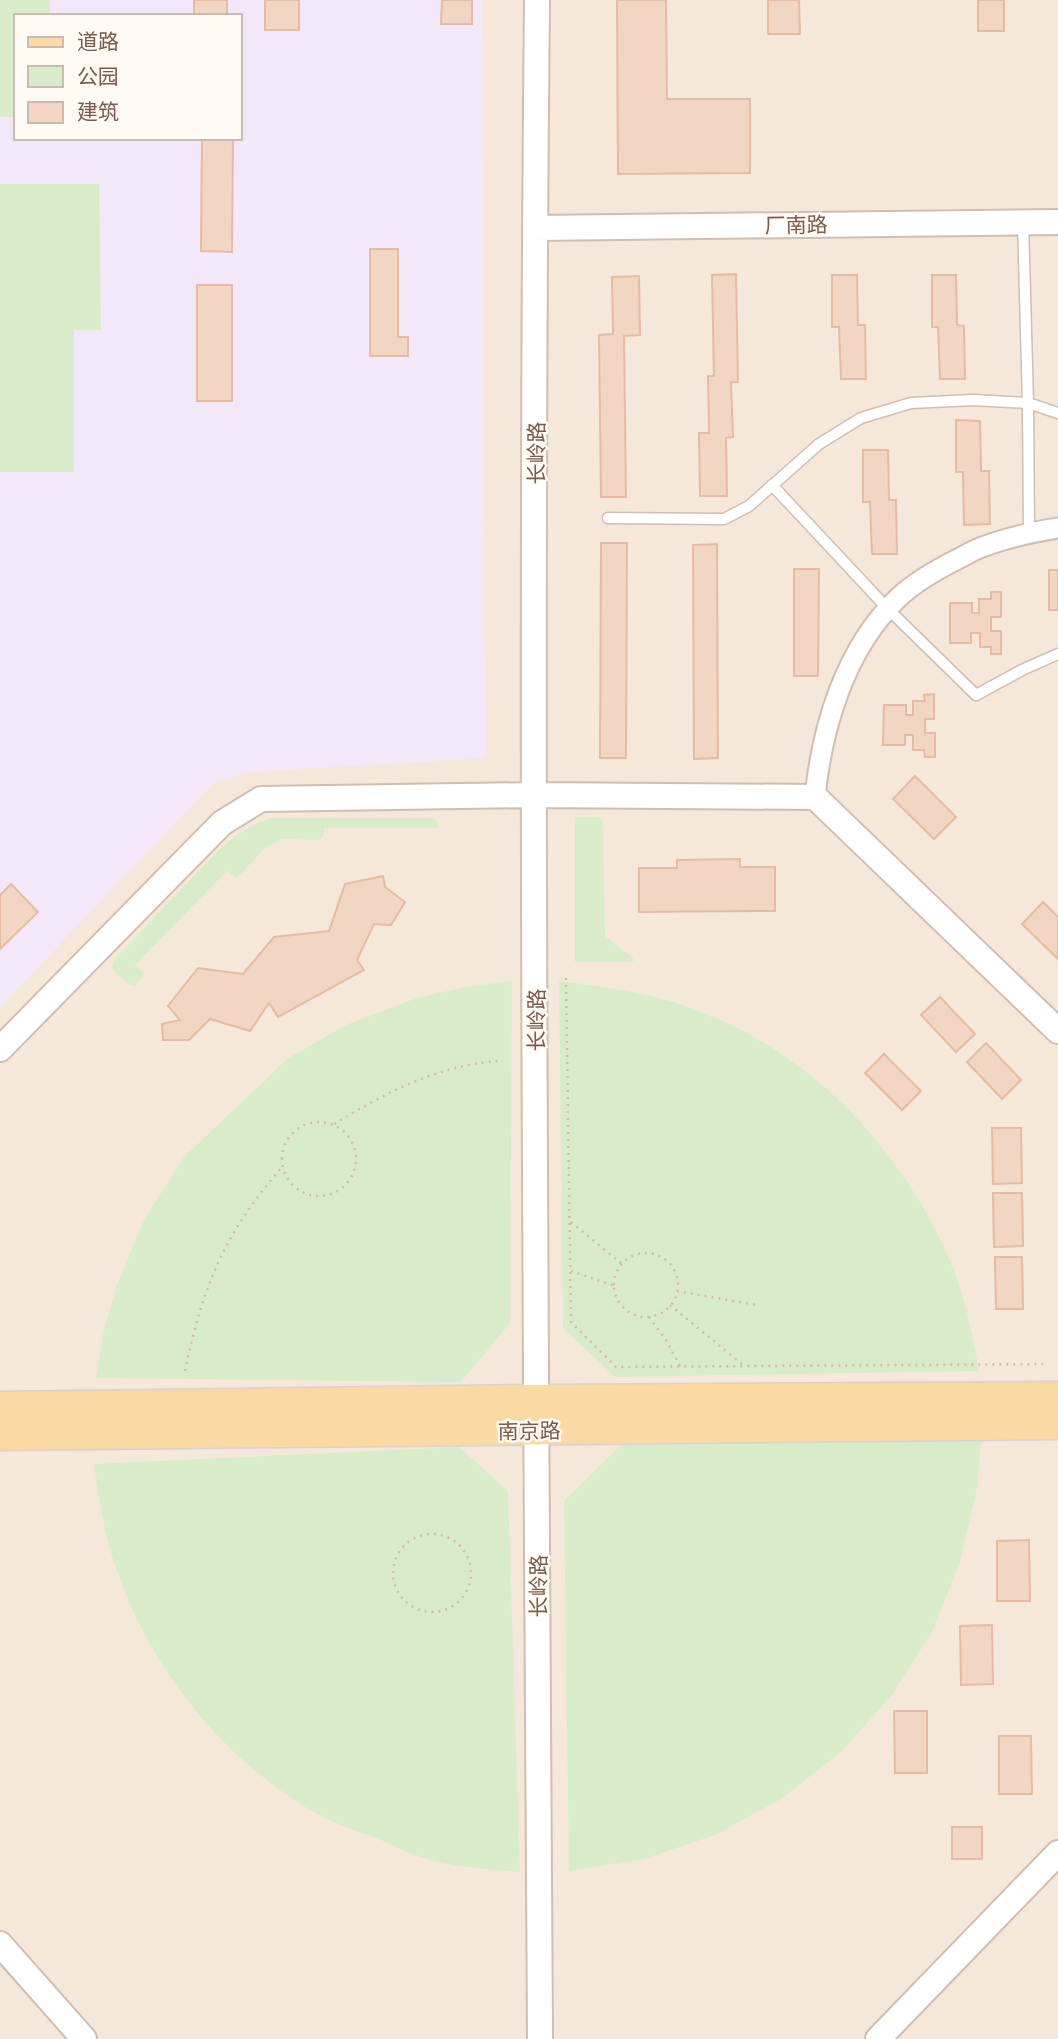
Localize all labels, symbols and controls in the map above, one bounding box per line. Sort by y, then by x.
legend [14,14,242,140]
text: 道路 [77,28,119,53]
text: 公园 [77,63,119,88]
text: 建筑 [77,98,119,123]
street label: 厂南路 [764,211,828,237]
street label: 长岭路 [523,422,548,485]
street label: 长岭路 [523,989,548,1052]
street label: 南京路 [497,1417,561,1443]
street label: 长岭路 [525,1555,550,1618]

